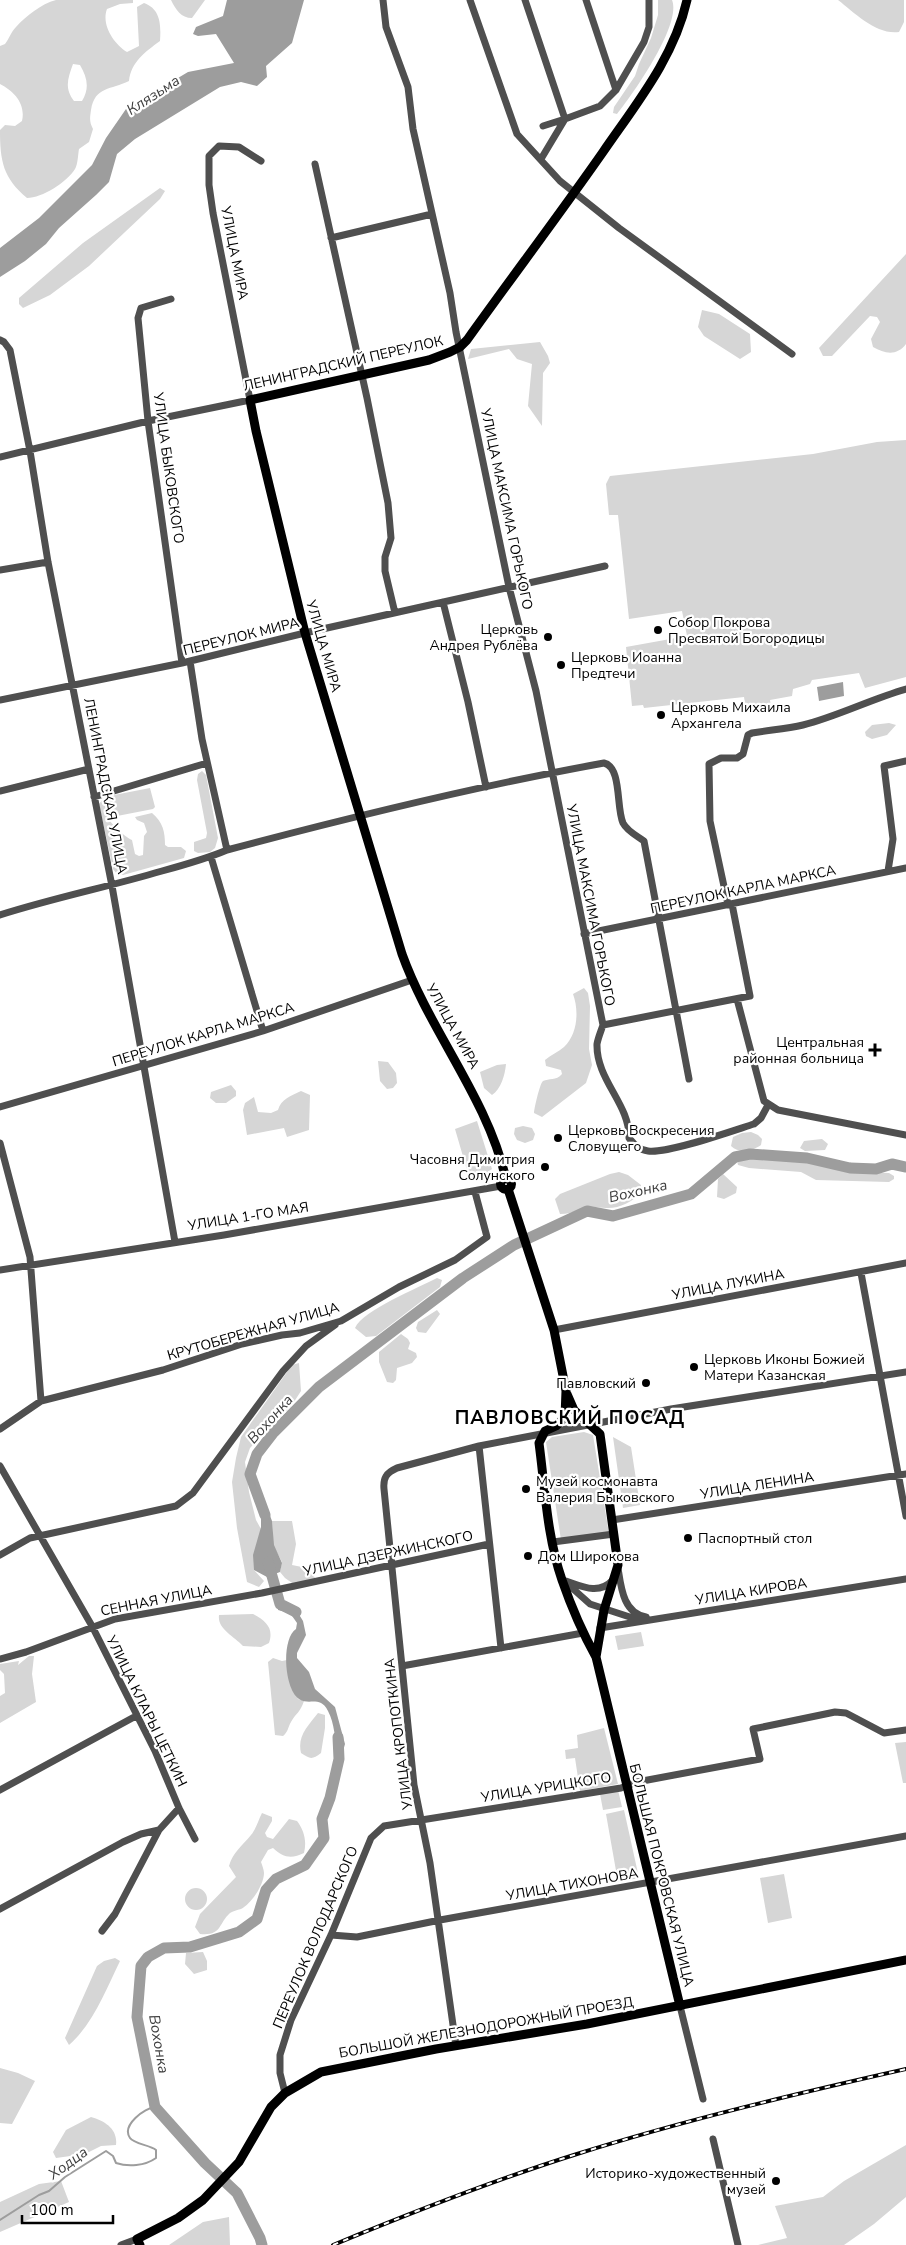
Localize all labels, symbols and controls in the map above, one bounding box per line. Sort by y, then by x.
water label: Клязьма [122,70,184,120]
street label: УЛИЦА МИРА [216,204,253,302]
street label: ЛЕНИНГРАДСКИЙ ПЕРЕУЛОК [241,331,445,396]
street label: УЛИЦА БЫКОВСКОГО [148,390,188,545]
street label: УЛИЦА МАКСИМА ГОРЬКОГО [476,406,537,612]
street label: УЛИЦА МИРА [301,597,346,694]
street label: ПЕРЕУЛОК МИРА [181,613,301,660]
place label: Собор Покрова Пресвятой Богородицы [668,613,825,648]
place label: Церковь Андрея Рублёва [429,620,538,655]
marker: Собор Покрова Пресвятой Богородицы [652,624,664,636]
marker: Церковь Андрея Рублёва [542,631,554,643]
place label: Церковь Иоанна Предтечи [571,648,682,683]
marker: Церковь Иоанна Предтечи [555,659,567,671]
street label: ЛЕНИНГРАДСКАЯ УЛИЦА [79,696,132,876]
place label: Церковь Михаила Архангела [671,698,791,733]
marker: Церковь Михаила Архангела [655,709,667,721]
street label: УЛИЦА МАКСИМА ГОРЬКОГО [561,802,619,1008]
street label: ПЕРЕУЛОК КАРЛА МАРКСА [649,861,838,918]
street label: УЛИЦА МИРА [421,979,484,1072]
street label: ПЕРЕУЛОК КАРЛА МАРКСА [110,998,296,1071]
place label: Центральная районная больница [733,1033,864,1068]
marker: Центральная районная больница [868,1043,882,1057]
place label: Церковь Воскресения Словущего [568,1121,714,1156]
marker: Церковь Воскресения Словущего [552,1132,564,1144]
place label: Часовня Димитрия Солунского [410,1150,535,1185]
marker: Часовня Димитрия Солунского [539,1161,551,1173]
water label: Вохонка [607,1175,669,1207]
street label: УЛИЦА 1-ГО МАЯ [185,1198,310,1236]
street label: УЛИЦА ЛУКИНА [669,1264,786,1305]
street label: КРУТОБЕРЕЖНАЯ УЛИЦА [165,1298,341,1365]
place label: Церковь Иконы Божией Матери Казанская [704,1350,865,1385]
marker: Церковь Иконы Божией Матери Казанская [688,1361,700,1373]
place label: Павловский [556,1374,636,1393]
marker: Павловский [640,1377,652,1389]
water label: Вохонка [243,1390,297,1448]
district label: ПАВЛОВСКИЙ ПОСАД [455,1405,685,1431]
street label: УЛИЦА ЛЕНИНА [698,1467,815,1504]
place label: Музей космонавта Валерия Быковского [536,1472,675,1507]
marker: Музей космонавта Валерия Быковского [520,1483,532,1495]
street label: УЛИЦА ДЗЕРЖИНСКОГО [300,1526,475,1581]
place label: Паспортный стол [698,1529,812,1548]
marker: Паспортный стол [682,1532,694,1544]
place label: Дом Широкова [538,1547,639,1566]
marker: Дом Широкова [522,1550,534,1562]
street label: УЛИЦА КИРОВА [693,1573,808,1610]
street label: СЕННАЯ УЛИЦА [99,1580,213,1621]
street label: УЛИЦА КЛАРЫ ЦЕТКИН [101,1632,191,1790]
street label: УЛИЦА КРОПОТКИНА [380,1657,417,1812]
street label: БОЛЬШАЯ ПОКРОВСКАЯ УЛИЦА [625,1762,698,1989]
street label: УЛИЦА УРИЦКОГО [479,1768,613,1807]
street label: ПЕРЕУЛОК ВОЛОДАРСКОГО [268,1843,363,2031]
street label: УЛИЦА ТИХОНОВА [504,1864,640,1906]
street label: БОЛЬШОЙ ЖЕЛЕЗНОДОРОЖНЫЙ ПРОЕЗД [337,1992,635,2063]
water label: Вохонка [144,2013,174,2075]
water label: Ходца [43,2142,92,2185]
place label: Историко-художественный музей [585,2164,766,2199]
marker: Историко-художественный музей [770,2175,782,2187]
scale bar [22,2192,114,2224]
text: 100 m [30,2200,74,2220]

